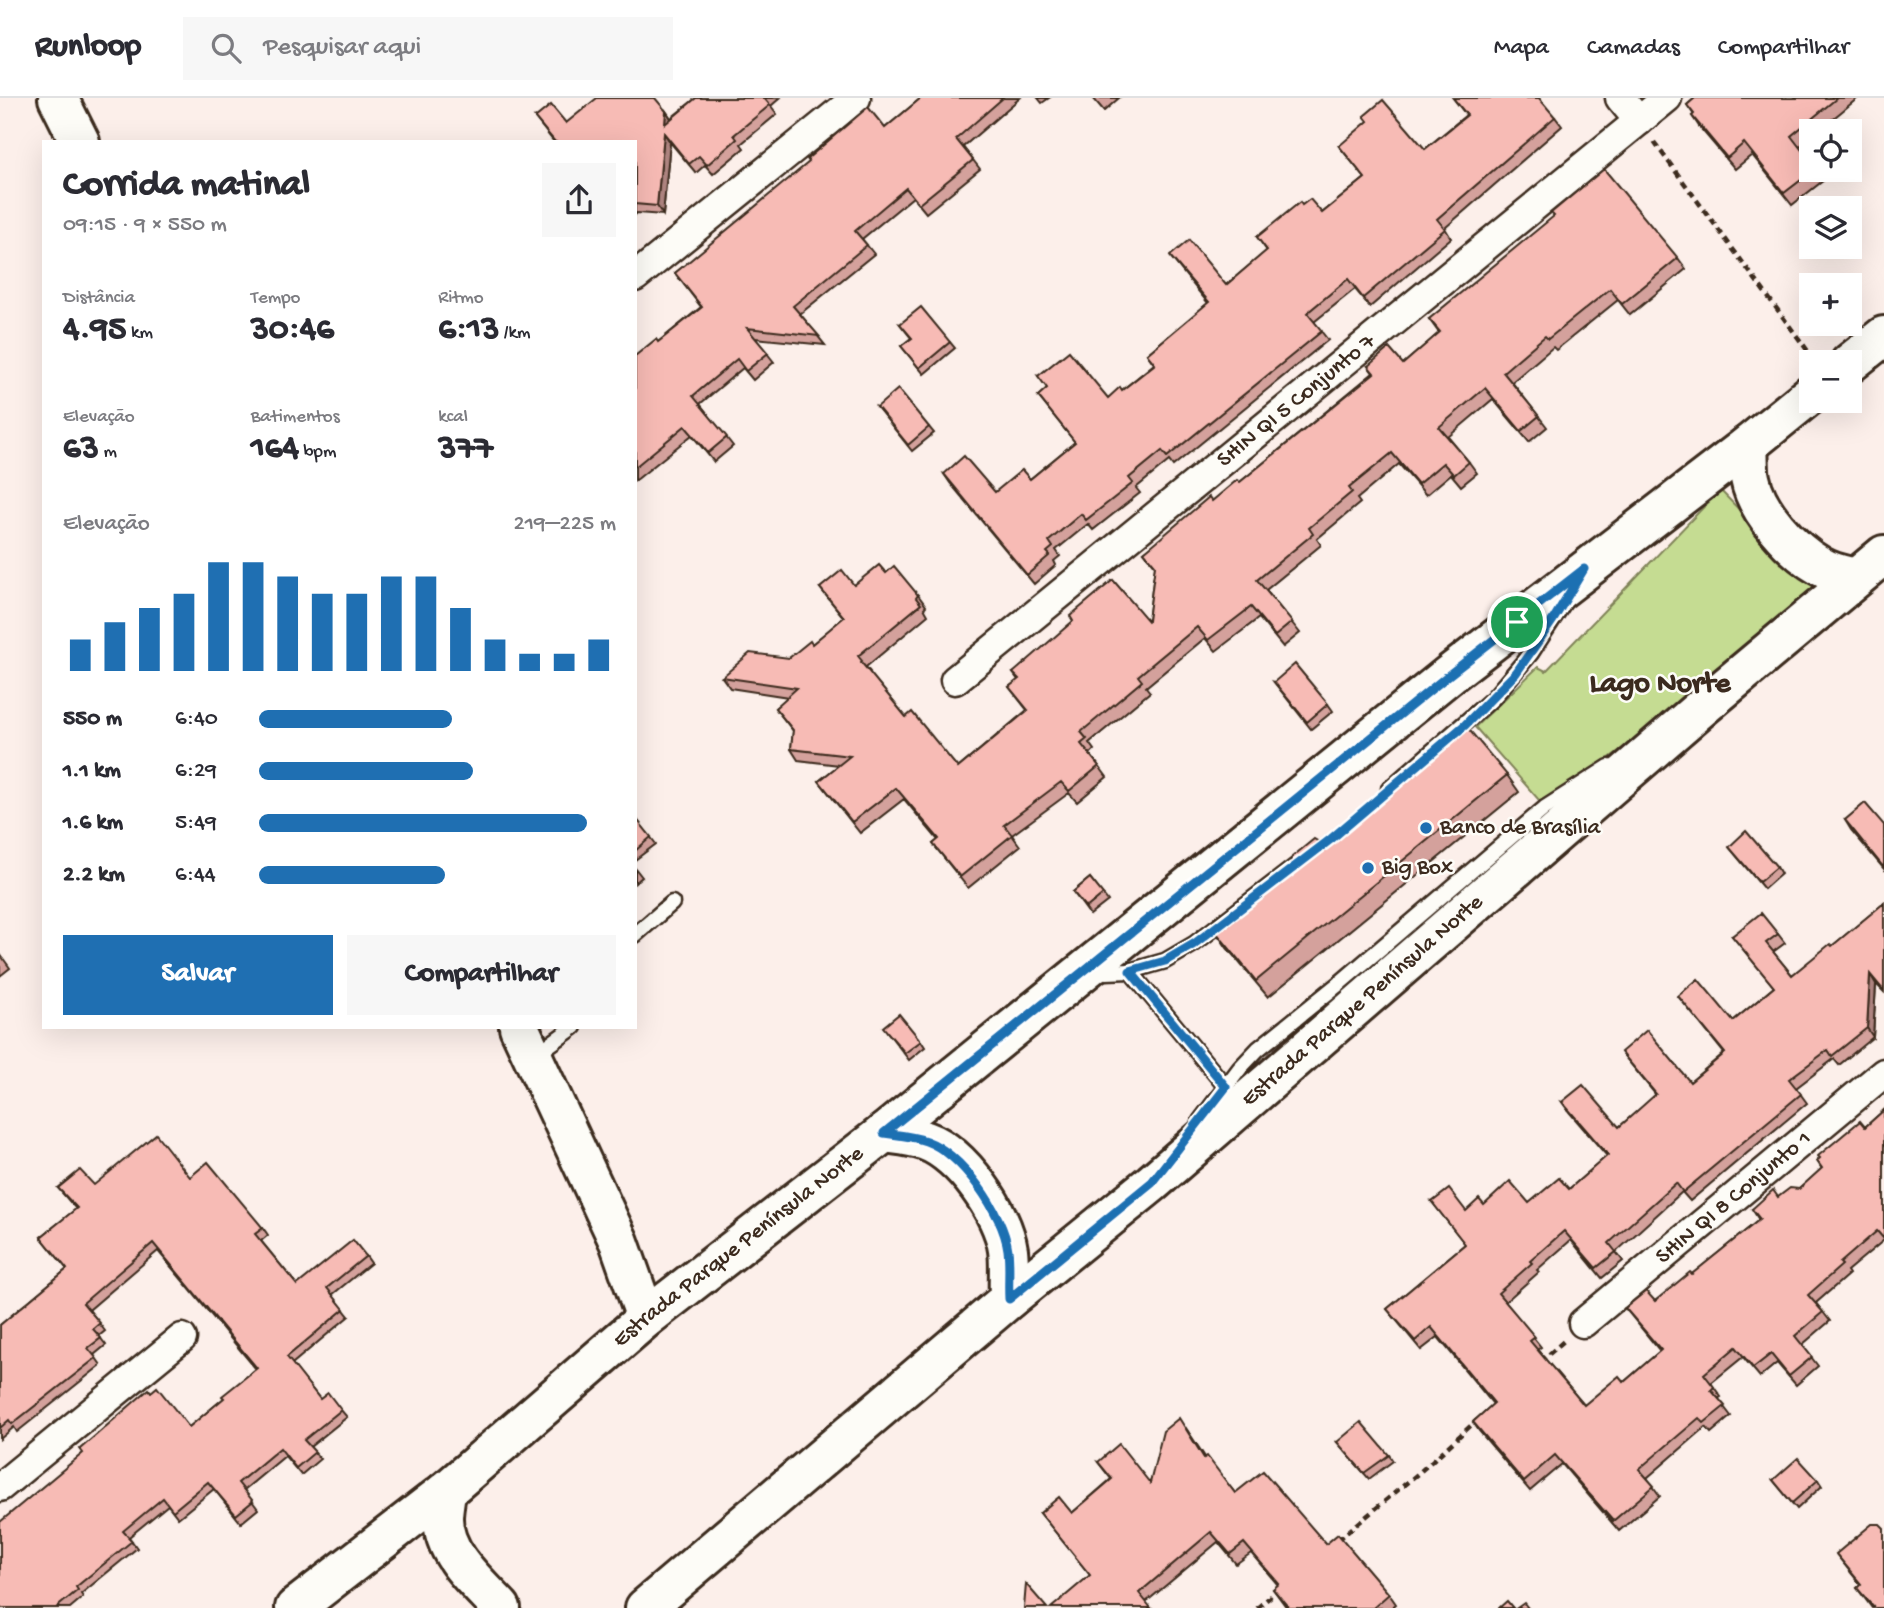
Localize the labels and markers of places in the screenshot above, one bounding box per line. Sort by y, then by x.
pin [1487,592,1547,652]
place label: Banco de Brasília [1439,815,1602,842]
marker: Banco de Brasília [1418,820,1434,836]
place label: Big Box [1381,855,1453,882]
marker: Big Box [1360,860,1376,876]

